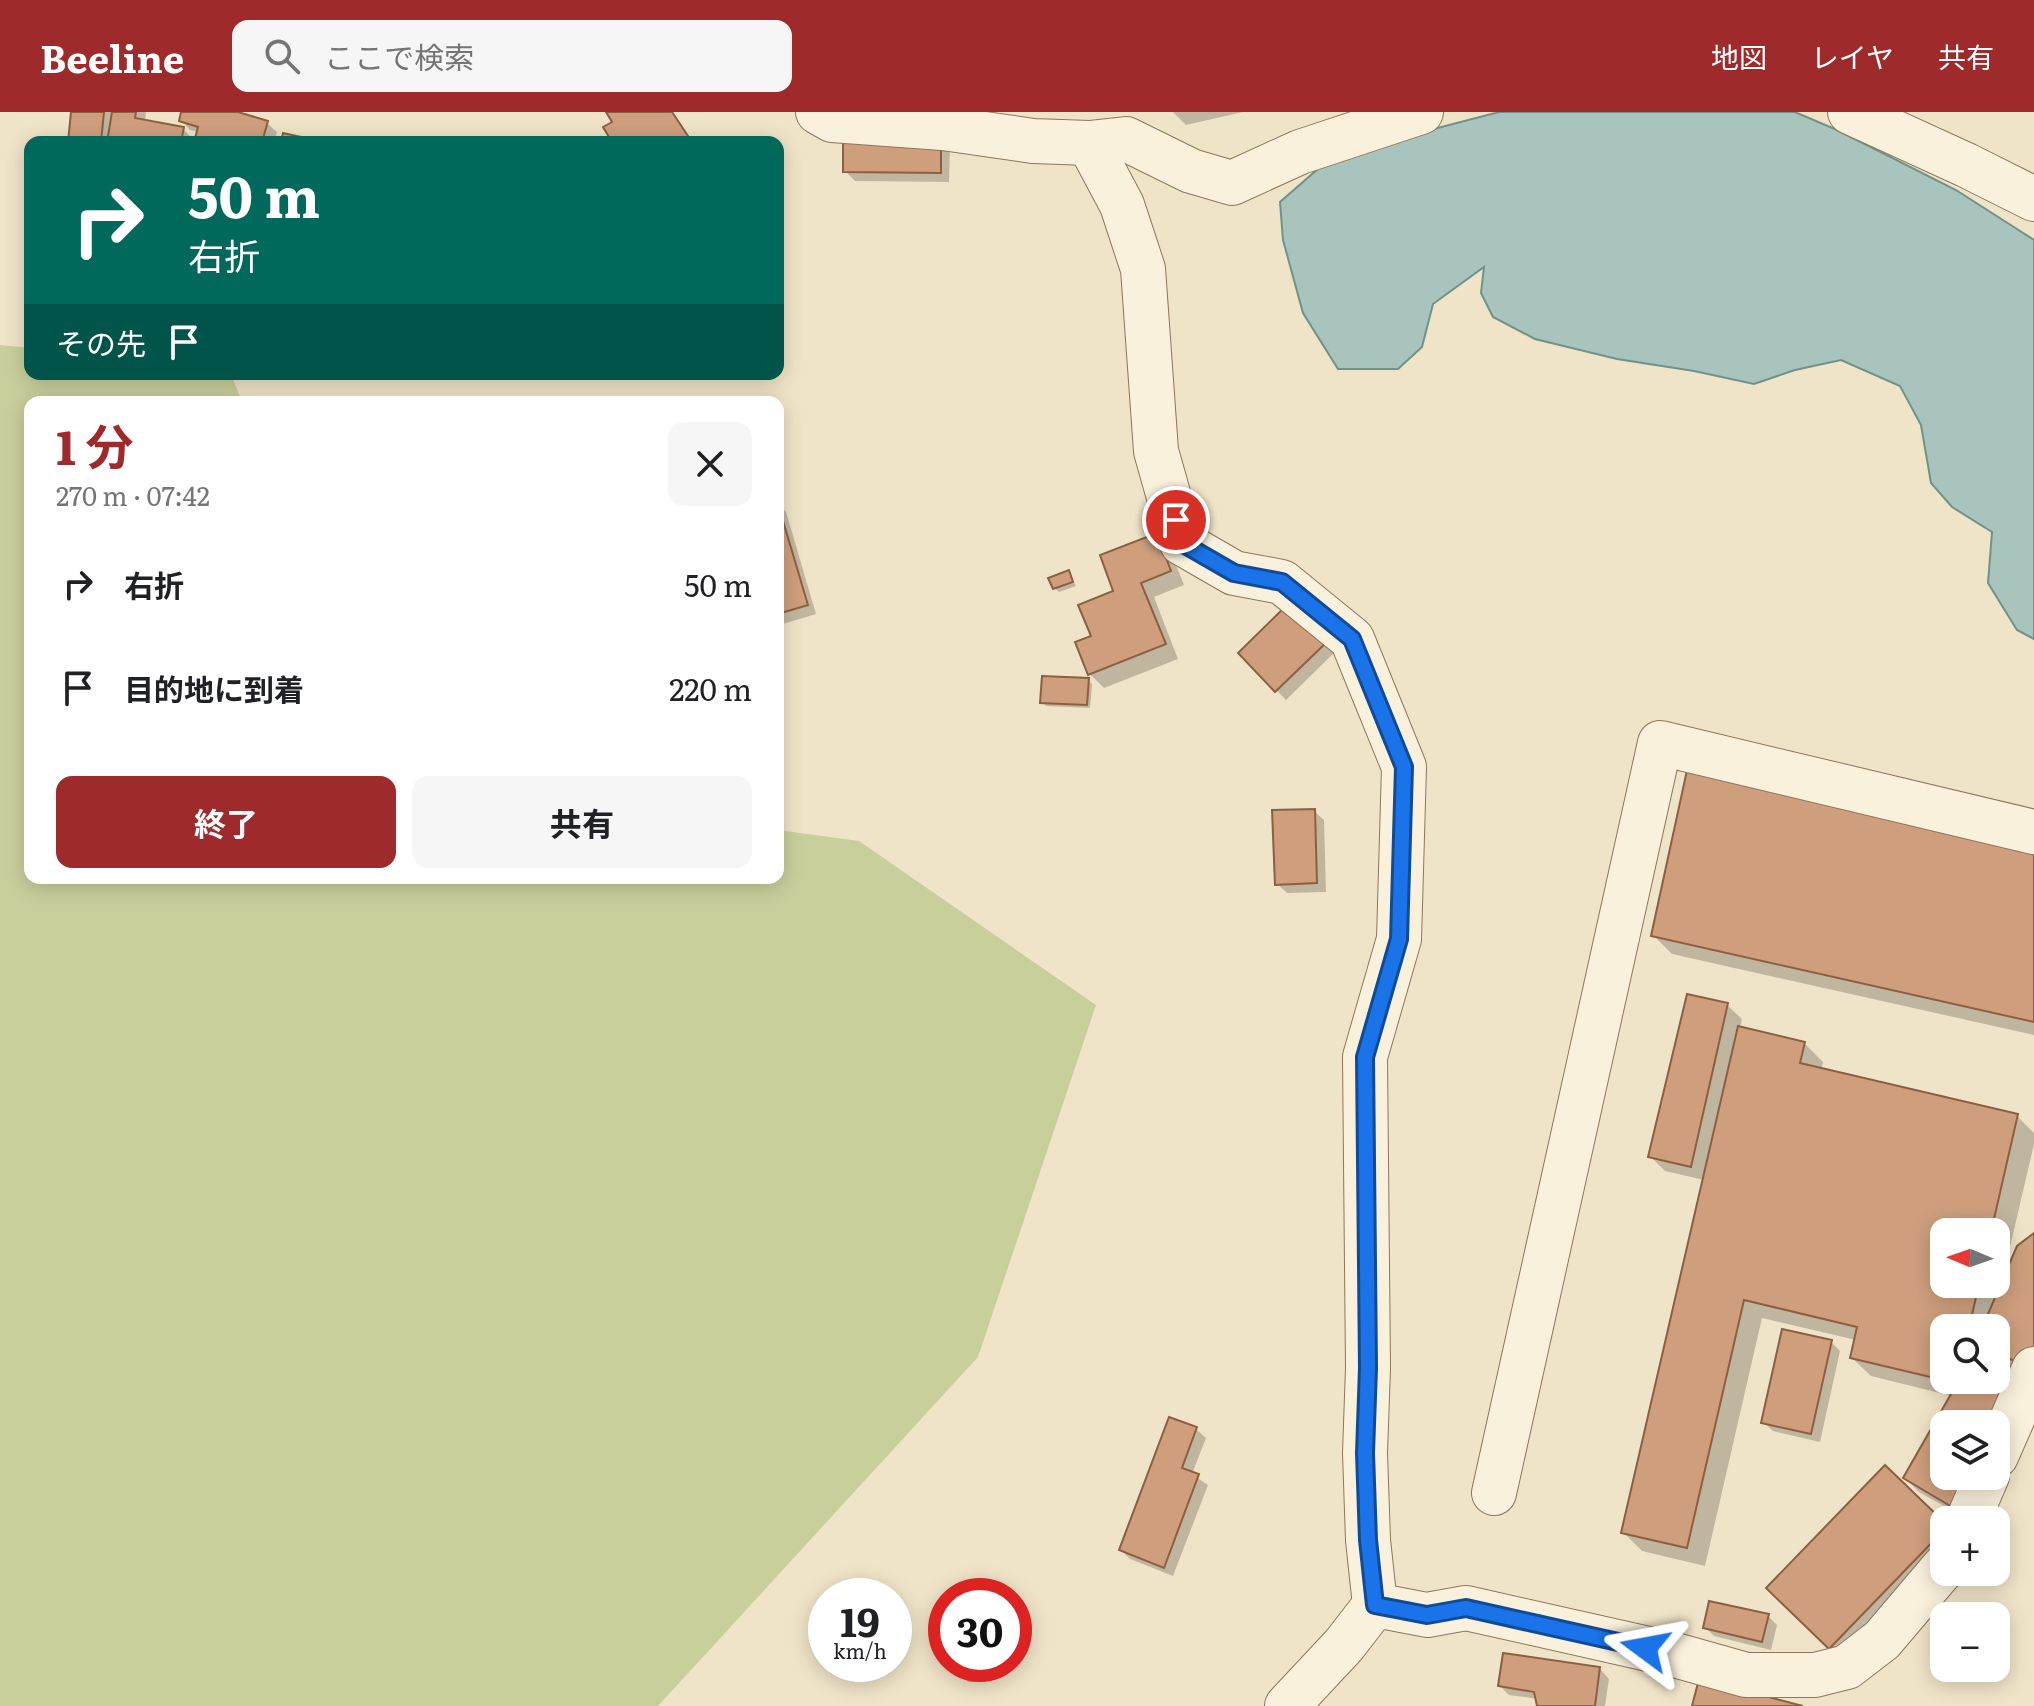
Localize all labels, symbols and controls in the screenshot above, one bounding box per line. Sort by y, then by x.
search box [232,20,792,92]
text: Beeline [40,28,184,85]
icon: search [260,34,304,78]
text: ここで検索 [324,34,474,78]
text: 地図 [1711,35,1767,77]
text: レイヤ [1811,35,1894,77]
text: 共有 [1938,35,1994,77]
text: 50 m [188,152,320,235]
icon: right [56,168,160,272]
text: 右折 [188,228,260,281]
text: その先 [56,320,146,364]
icon: arrive [162,320,206,364]
text: 1 分 [56,409,133,480]
button: close [668,422,752,506]
text: 270 m · 07:42 [56,475,210,514]
pin [1142,486,1210,554]
icon: arrive [1154,498,1198,542]
icon: right [56,562,100,606]
text: 右折 [124,562,184,606]
text: 50 m [684,562,752,606]
icon: arrive [56,666,100,710]
text: 目的地に到着 [124,666,304,710]
text: 220 m [669,666,752,710]
button: 終了 [56,776,396,868]
button: 共有 [412,776,752,868]
north arrow [1930,1218,2010,1298]
map controls [1930,1218,2010,1682]
button: search [1930,1314,2010,1394]
button: layers [1930,1410,2010,1490]
button: + [1930,1506,2010,1586]
speed limit sign: 30 [928,1578,1032,1682]
text: 19 [840,1590,880,1649]
button: − [1930,1602,2010,1682]
position arrow [1603,1606,1687,1690]
text: km/h [833,1635,887,1665]

